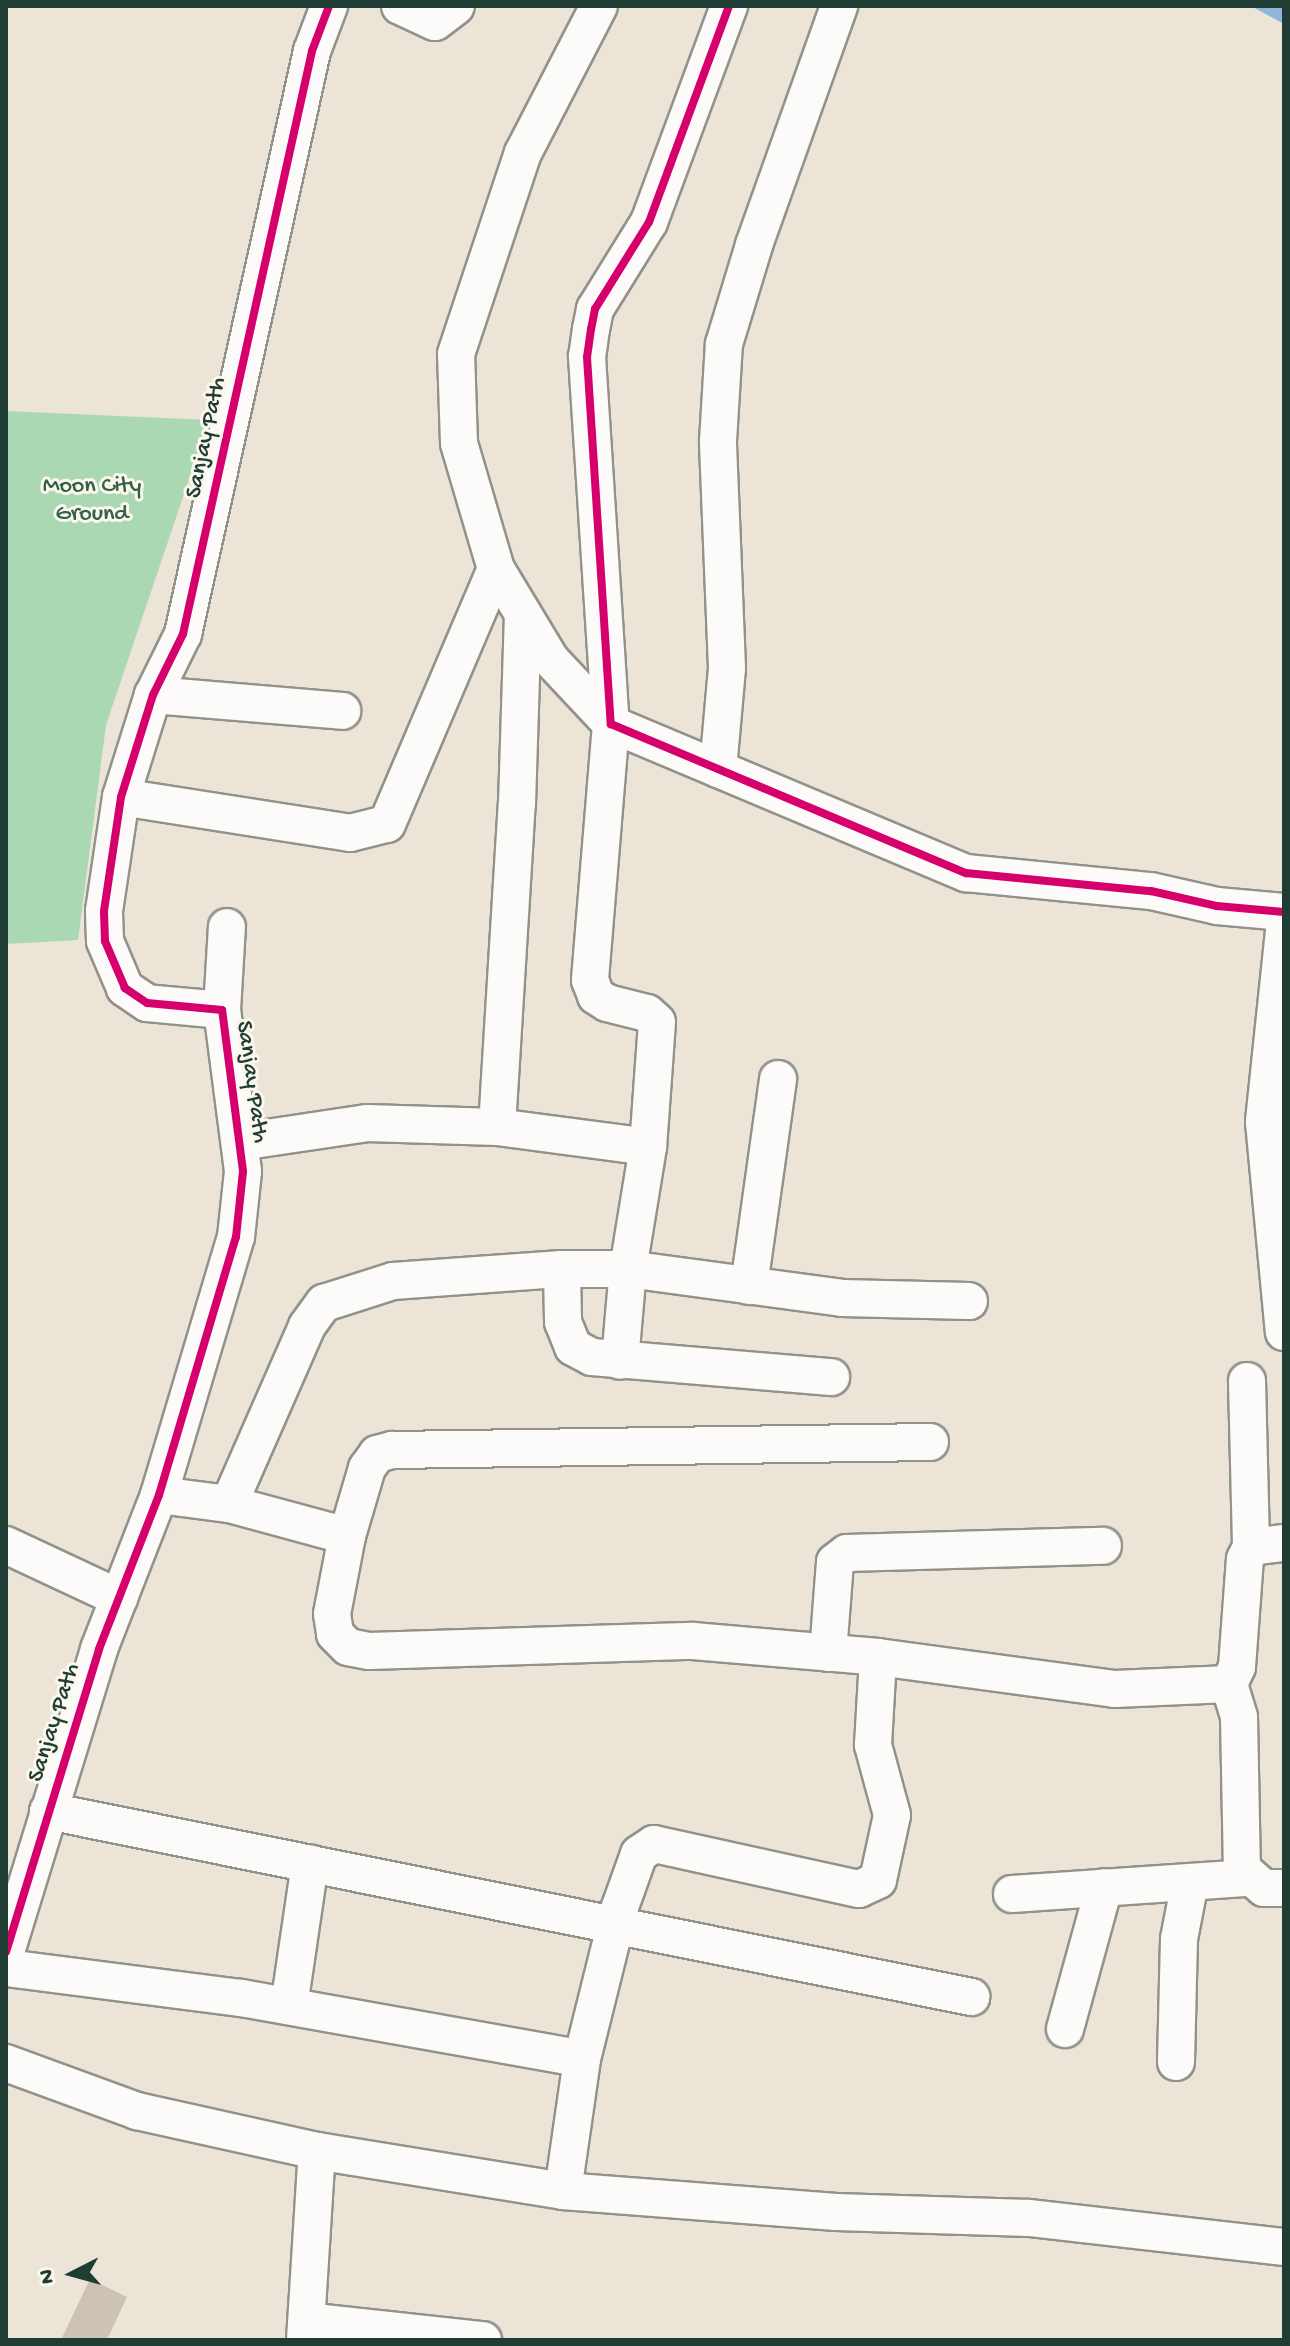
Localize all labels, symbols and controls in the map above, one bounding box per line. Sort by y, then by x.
street label: Sanjay Path [180,375,234,501]
park label: Moon City Ground [43,473,141,529]
street label: Sanjay Path [228,1019,274,1145]
street label: Sanjay Path [22,1660,88,1786]
north arrow [32,2234,112,2314]
text: N [34,2268,62,2285]

